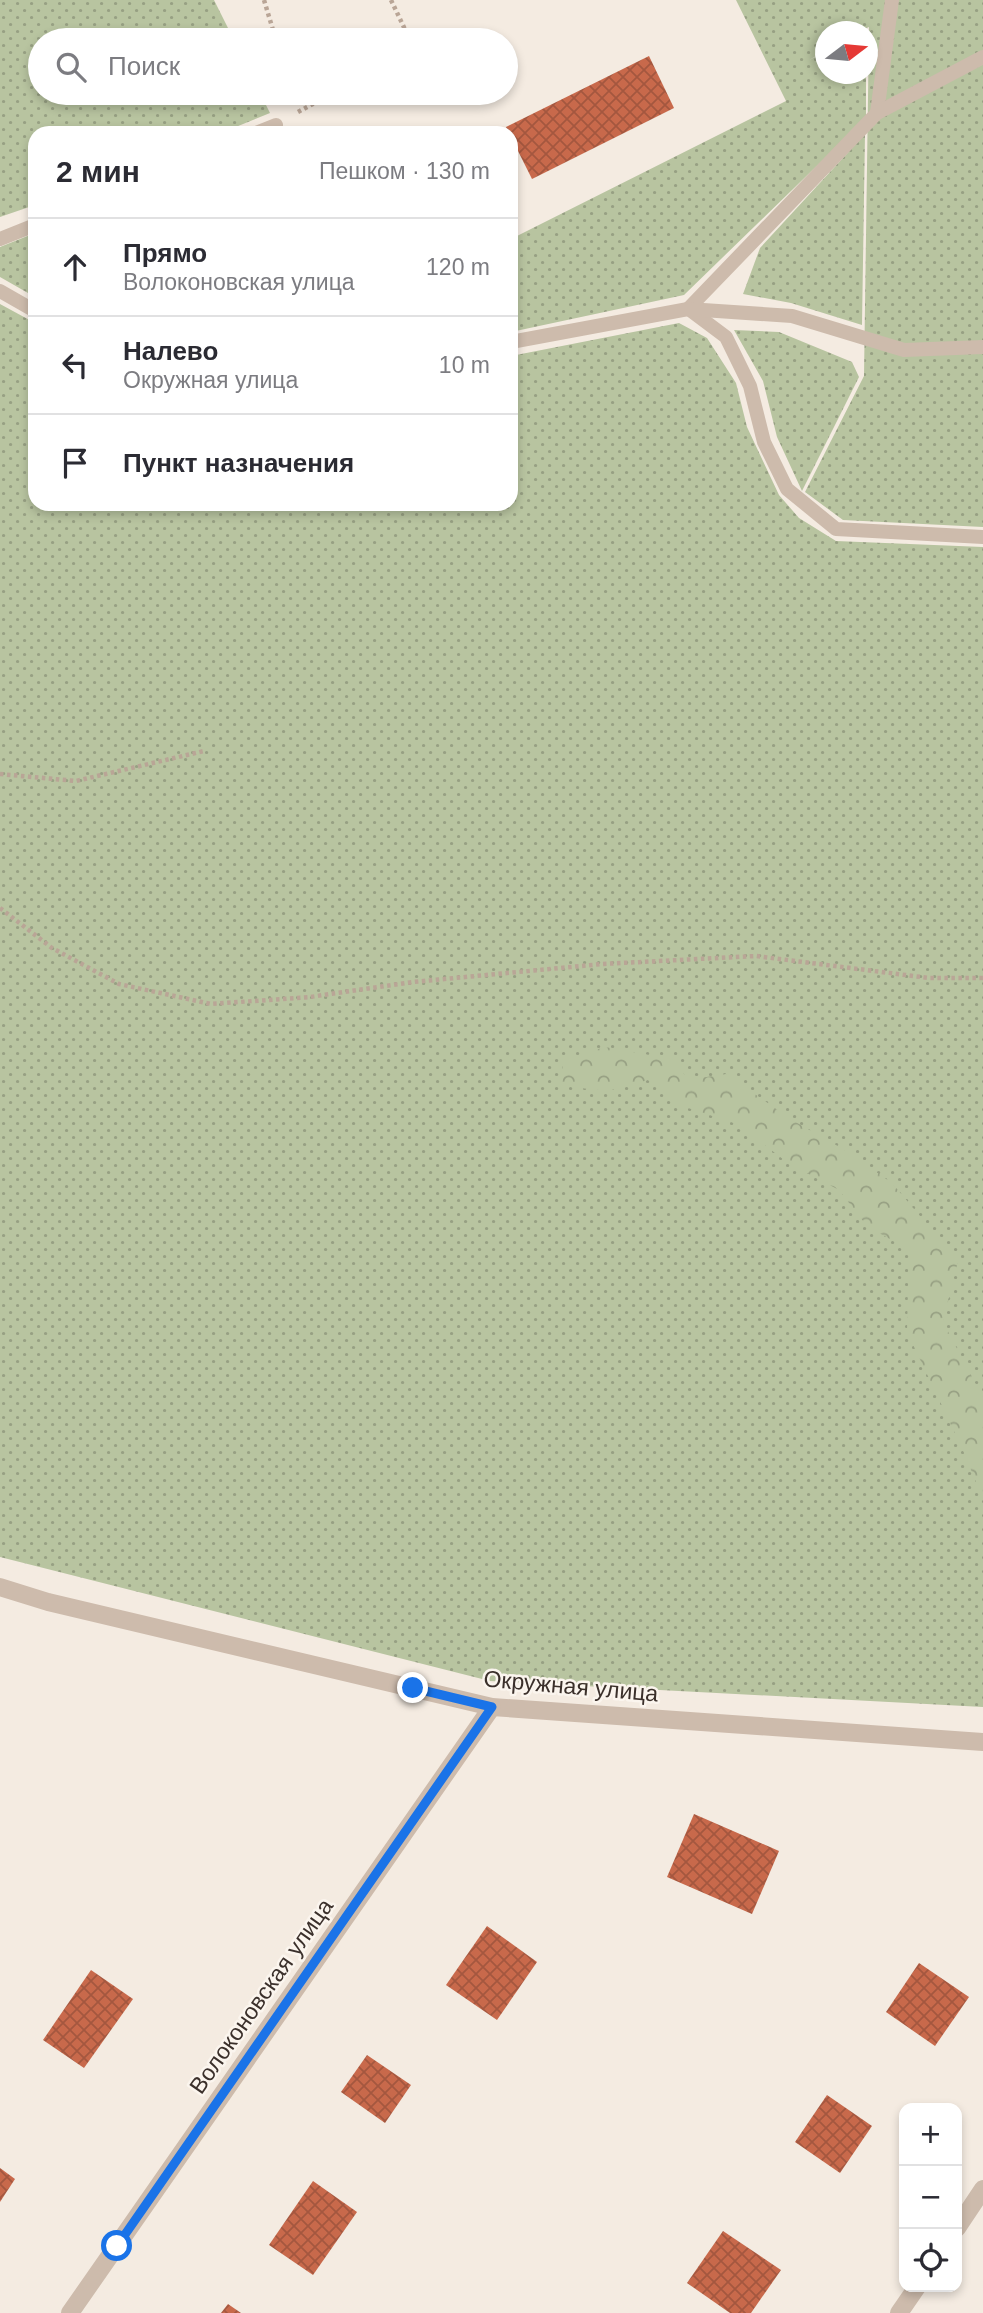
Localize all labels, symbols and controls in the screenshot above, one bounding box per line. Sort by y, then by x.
north arrow [815,21,878,84]
search box [28,28,518,105]
icon: search [52,48,90,86]
text: Поиск [108,51,180,81]
text: 2 мин [56,155,140,188]
text: Пешком · 130 m [319,158,490,184]
text: Прямо [123,238,207,268]
icon: ahead [56,248,94,286]
text: 120 m [426,254,490,280]
text: Волоконовская улица [123,269,355,295]
text: Налево [123,336,218,366]
icon: left [56,346,94,384]
text: 10 m [439,352,490,378]
text: Окружная улица [123,367,298,393]
icon: arrive [56,444,94,482]
text: Пункт назначения [123,448,354,478]
street label: Окружная улица [483,1665,660,1707]
route end [397,1672,428,1703]
street label: Волоконовская улица [184,1894,338,2098]
map controls [899,2103,962,2292]
button: + [899,2103,962,2166]
button: − [899,2166,962,2229]
button: locate [899,2229,962,2292]
route start [101,2230,132,2261]

